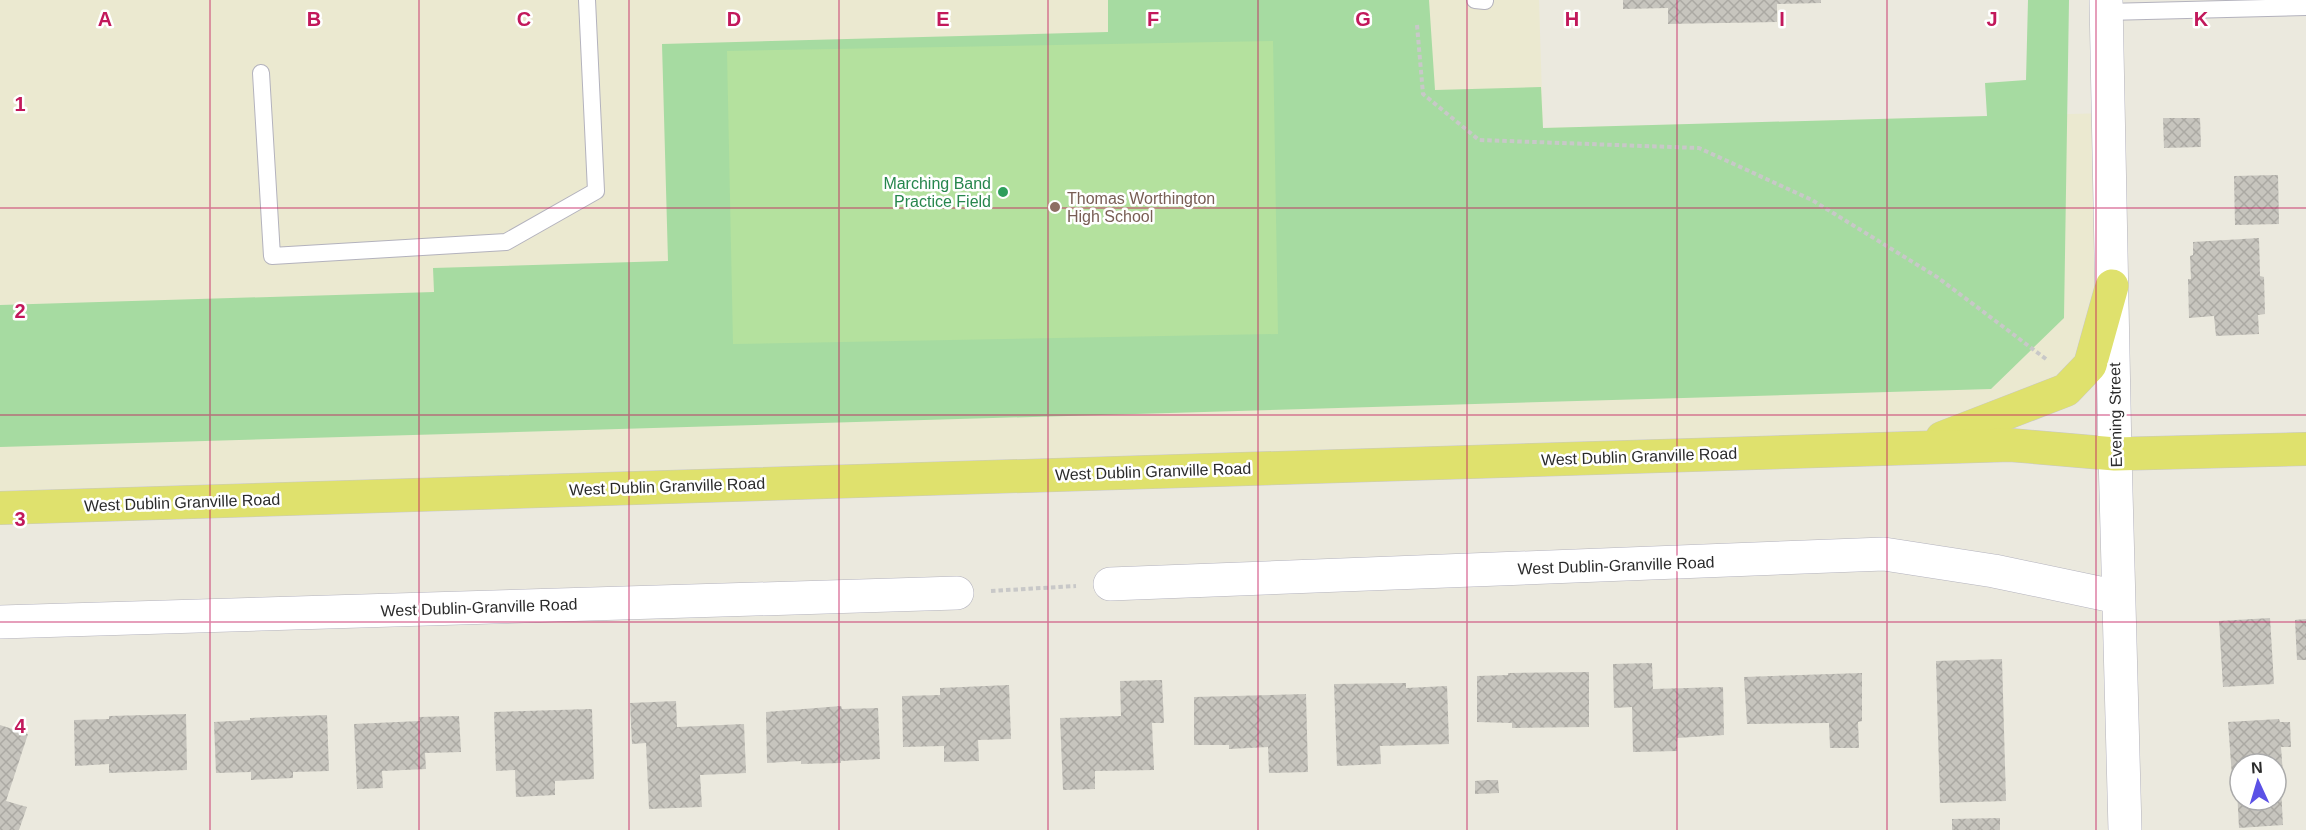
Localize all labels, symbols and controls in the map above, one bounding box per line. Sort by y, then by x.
text: A [98,8,112,30]
text: B [307,8,321,30]
text: C [517,8,531,30]
text: D [727,8,741,30]
text: E [936,8,950,30]
text: F [1147,8,1159,30]
text: G [1355,8,1371,30]
text: H [1565,8,1579,30]
text: I [1779,8,1785,30]
text: J [1986,8,1998,30]
text: K [2194,8,2209,30]
text: 1 [14,93,26,115]
place label: Marching Band Practice Field [883,175,991,210]
marker: Marching Band Practice Field [996,185,1010,199]
place label: Thomas Worthington High School [1067,190,1215,225]
marker: Thomas Worthington High School [1048,200,1062,214]
text: 2 [14,300,26,322]
street label: Evening Street [2106,362,2125,468]
street label: West Dublin Granville Road [1541,445,1737,468]
street label: West Dublin Granville Road [1055,460,1251,483]
street label: West Dublin Granville Road [569,475,765,498]
street label: West Dublin Granville Road [84,491,280,514]
text: 3 [14,508,26,530]
street label: West Dublin-Granville Road [1517,554,1715,577]
street label: West Dublin-Granville Road [380,596,578,619]
text: 4 [14,715,26,737]
north arrow [2228,752,2288,812]
text: N [2251,759,2263,776]

